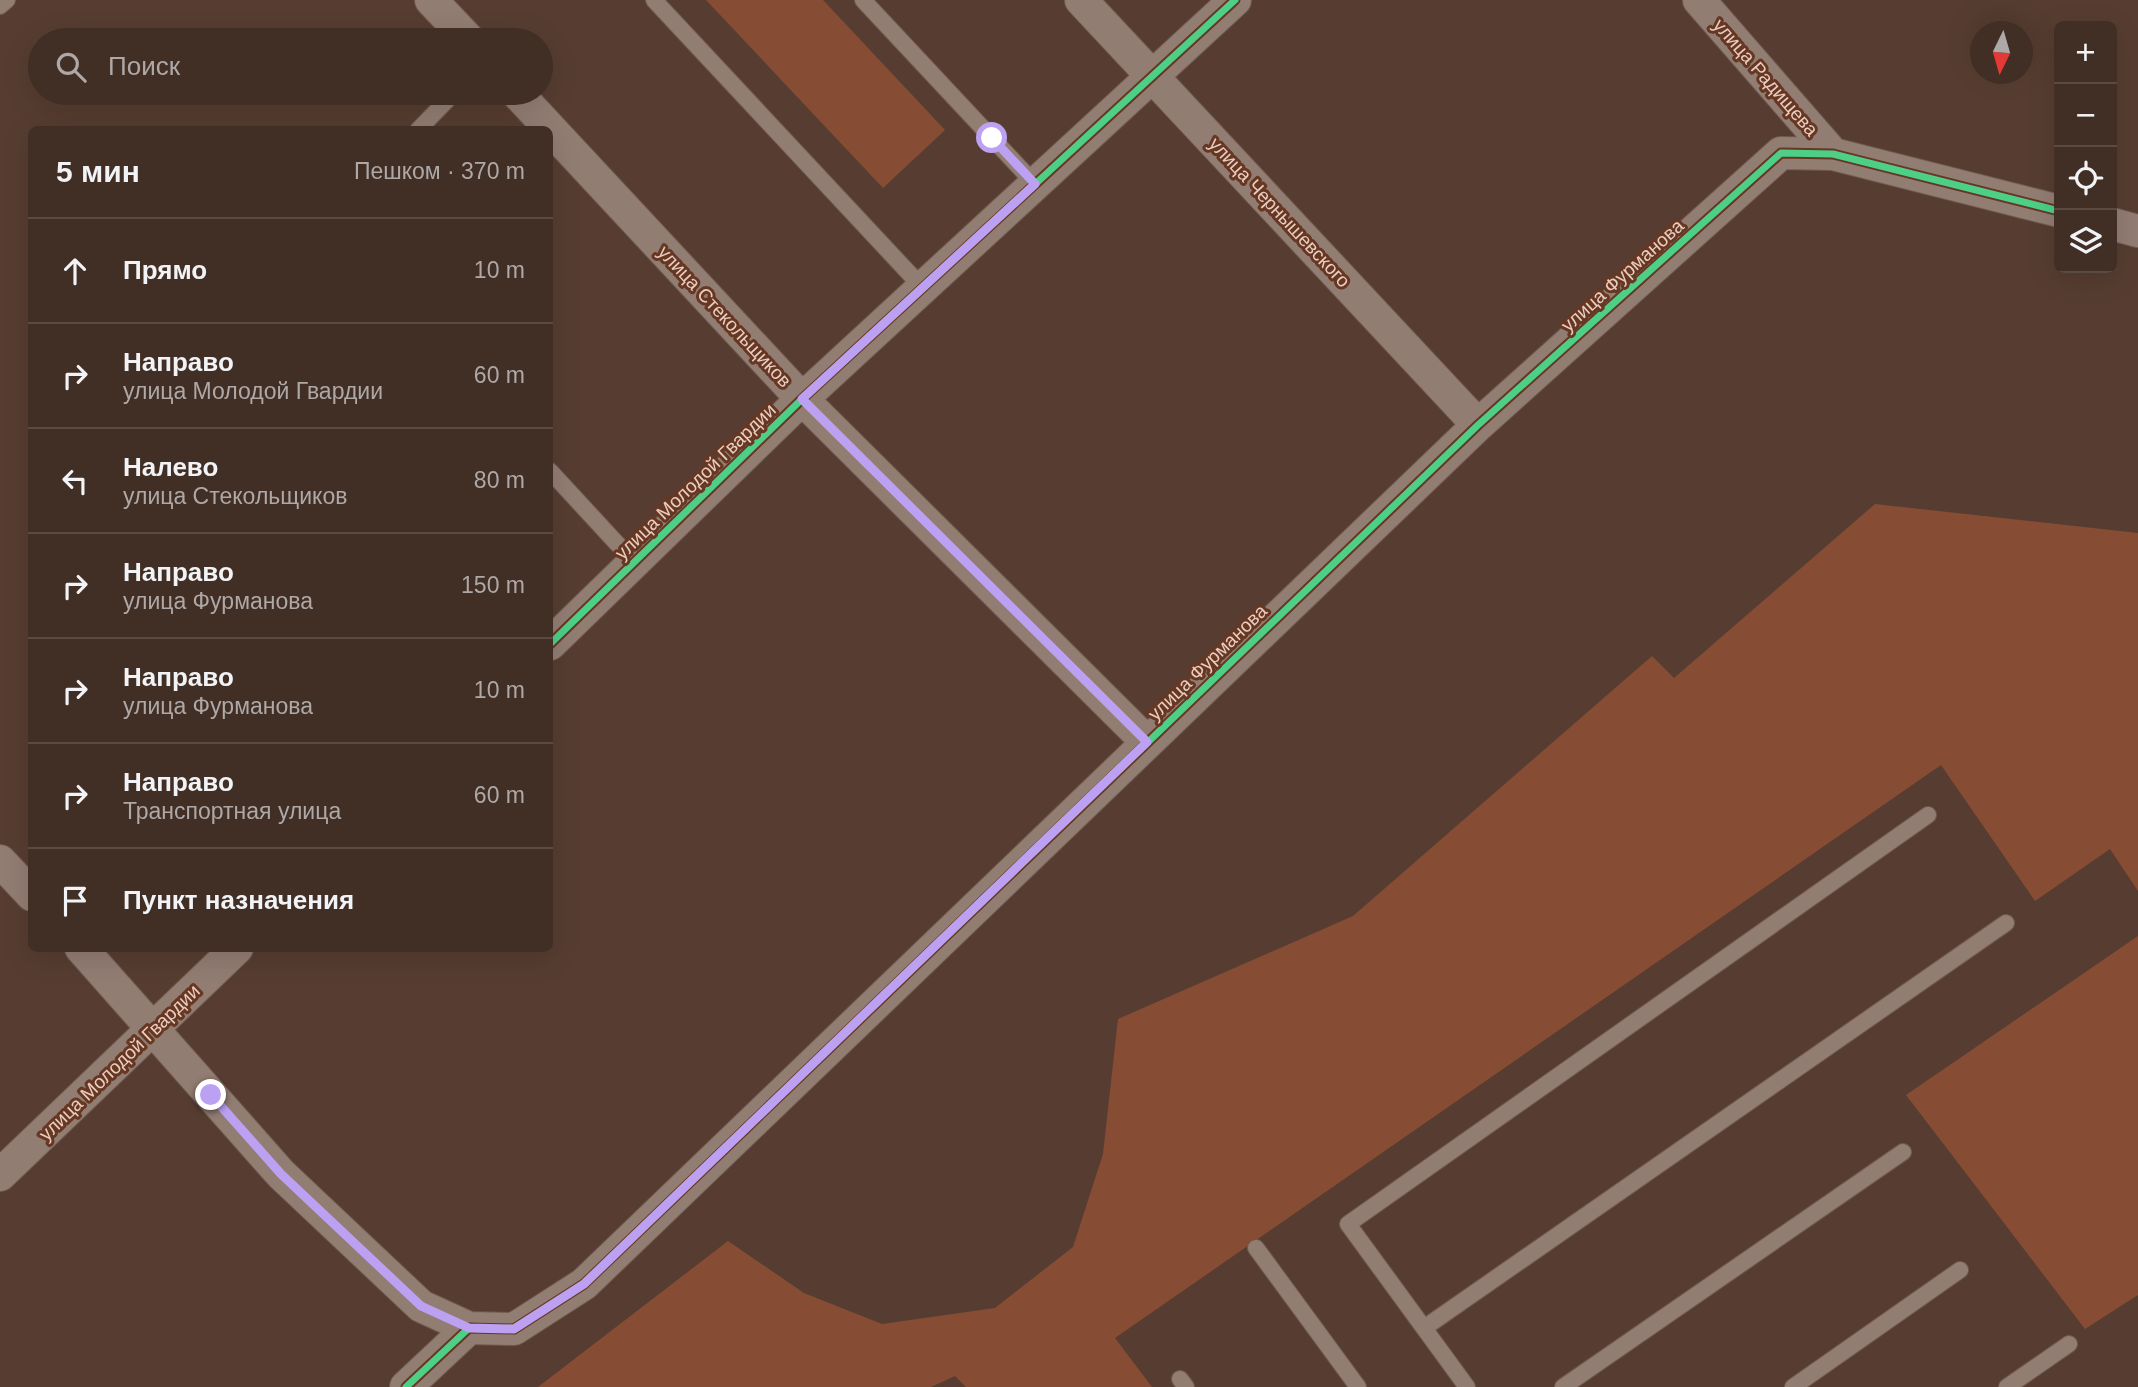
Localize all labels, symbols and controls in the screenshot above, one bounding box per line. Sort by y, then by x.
street label: улица Радищева [1709,14,1822,140]
north arrow [1970,21,2033,84]
map controls [2054,21,2117,273]
button: + [2054,21,2117,84]
search box [28,28,553,105]
icon: search [52,48,90,86]
text: Поиск [108,51,180,81]
button: − [2054,84,2117,147]
route start [976,122,1007,153]
street label: улица Чернышевского [1205,133,1354,291]
button: locate [2054,147,2117,210]
text: 5 мин [56,155,140,188]
text: Пешком · 370 m [354,158,525,184]
button: layers [2054,210,2117,273]
street label: улица Фурманова [1557,215,1688,336]
street label: улица Стекольщиков [654,241,796,391]
icon: ahead [56,252,94,290]
text: Прямо [123,255,207,285]
text: 10 m [474,257,525,283]
text: Направо [123,347,234,377]
icon: right [56,357,94,395]
text: 60 m [474,362,525,388]
text: улица Молодой Гвардии [123,378,383,404]
street label: улица Молодой Гвардии [611,399,780,564]
text: Налево [123,452,218,482]
icon: left [56,462,94,500]
text: 80 m [474,467,525,493]
text: улица Стекольщиков [123,483,347,509]
text: Направо [123,557,234,587]
icon: right [56,567,94,605]
text: 150 m [461,572,525,598]
text: улица Фурманова [123,588,313,614]
street label: улица Фурманова [1144,600,1271,724]
text: Направо [123,662,234,692]
icon: right [56,672,94,710]
text: 10 m [474,677,525,703]
text: улица Фурманова [123,693,313,719]
text: Направо [123,767,234,797]
icon: right [56,777,94,815]
text: 60 m [474,782,525,808]
text: Транспортная улица [123,798,341,824]
icon: arrive [56,882,94,920]
text: Пункт назначения [123,885,354,915]
street label: улица Молодой Гвардии [35,980,204,1145]
route end [195,1079,226,1110]

